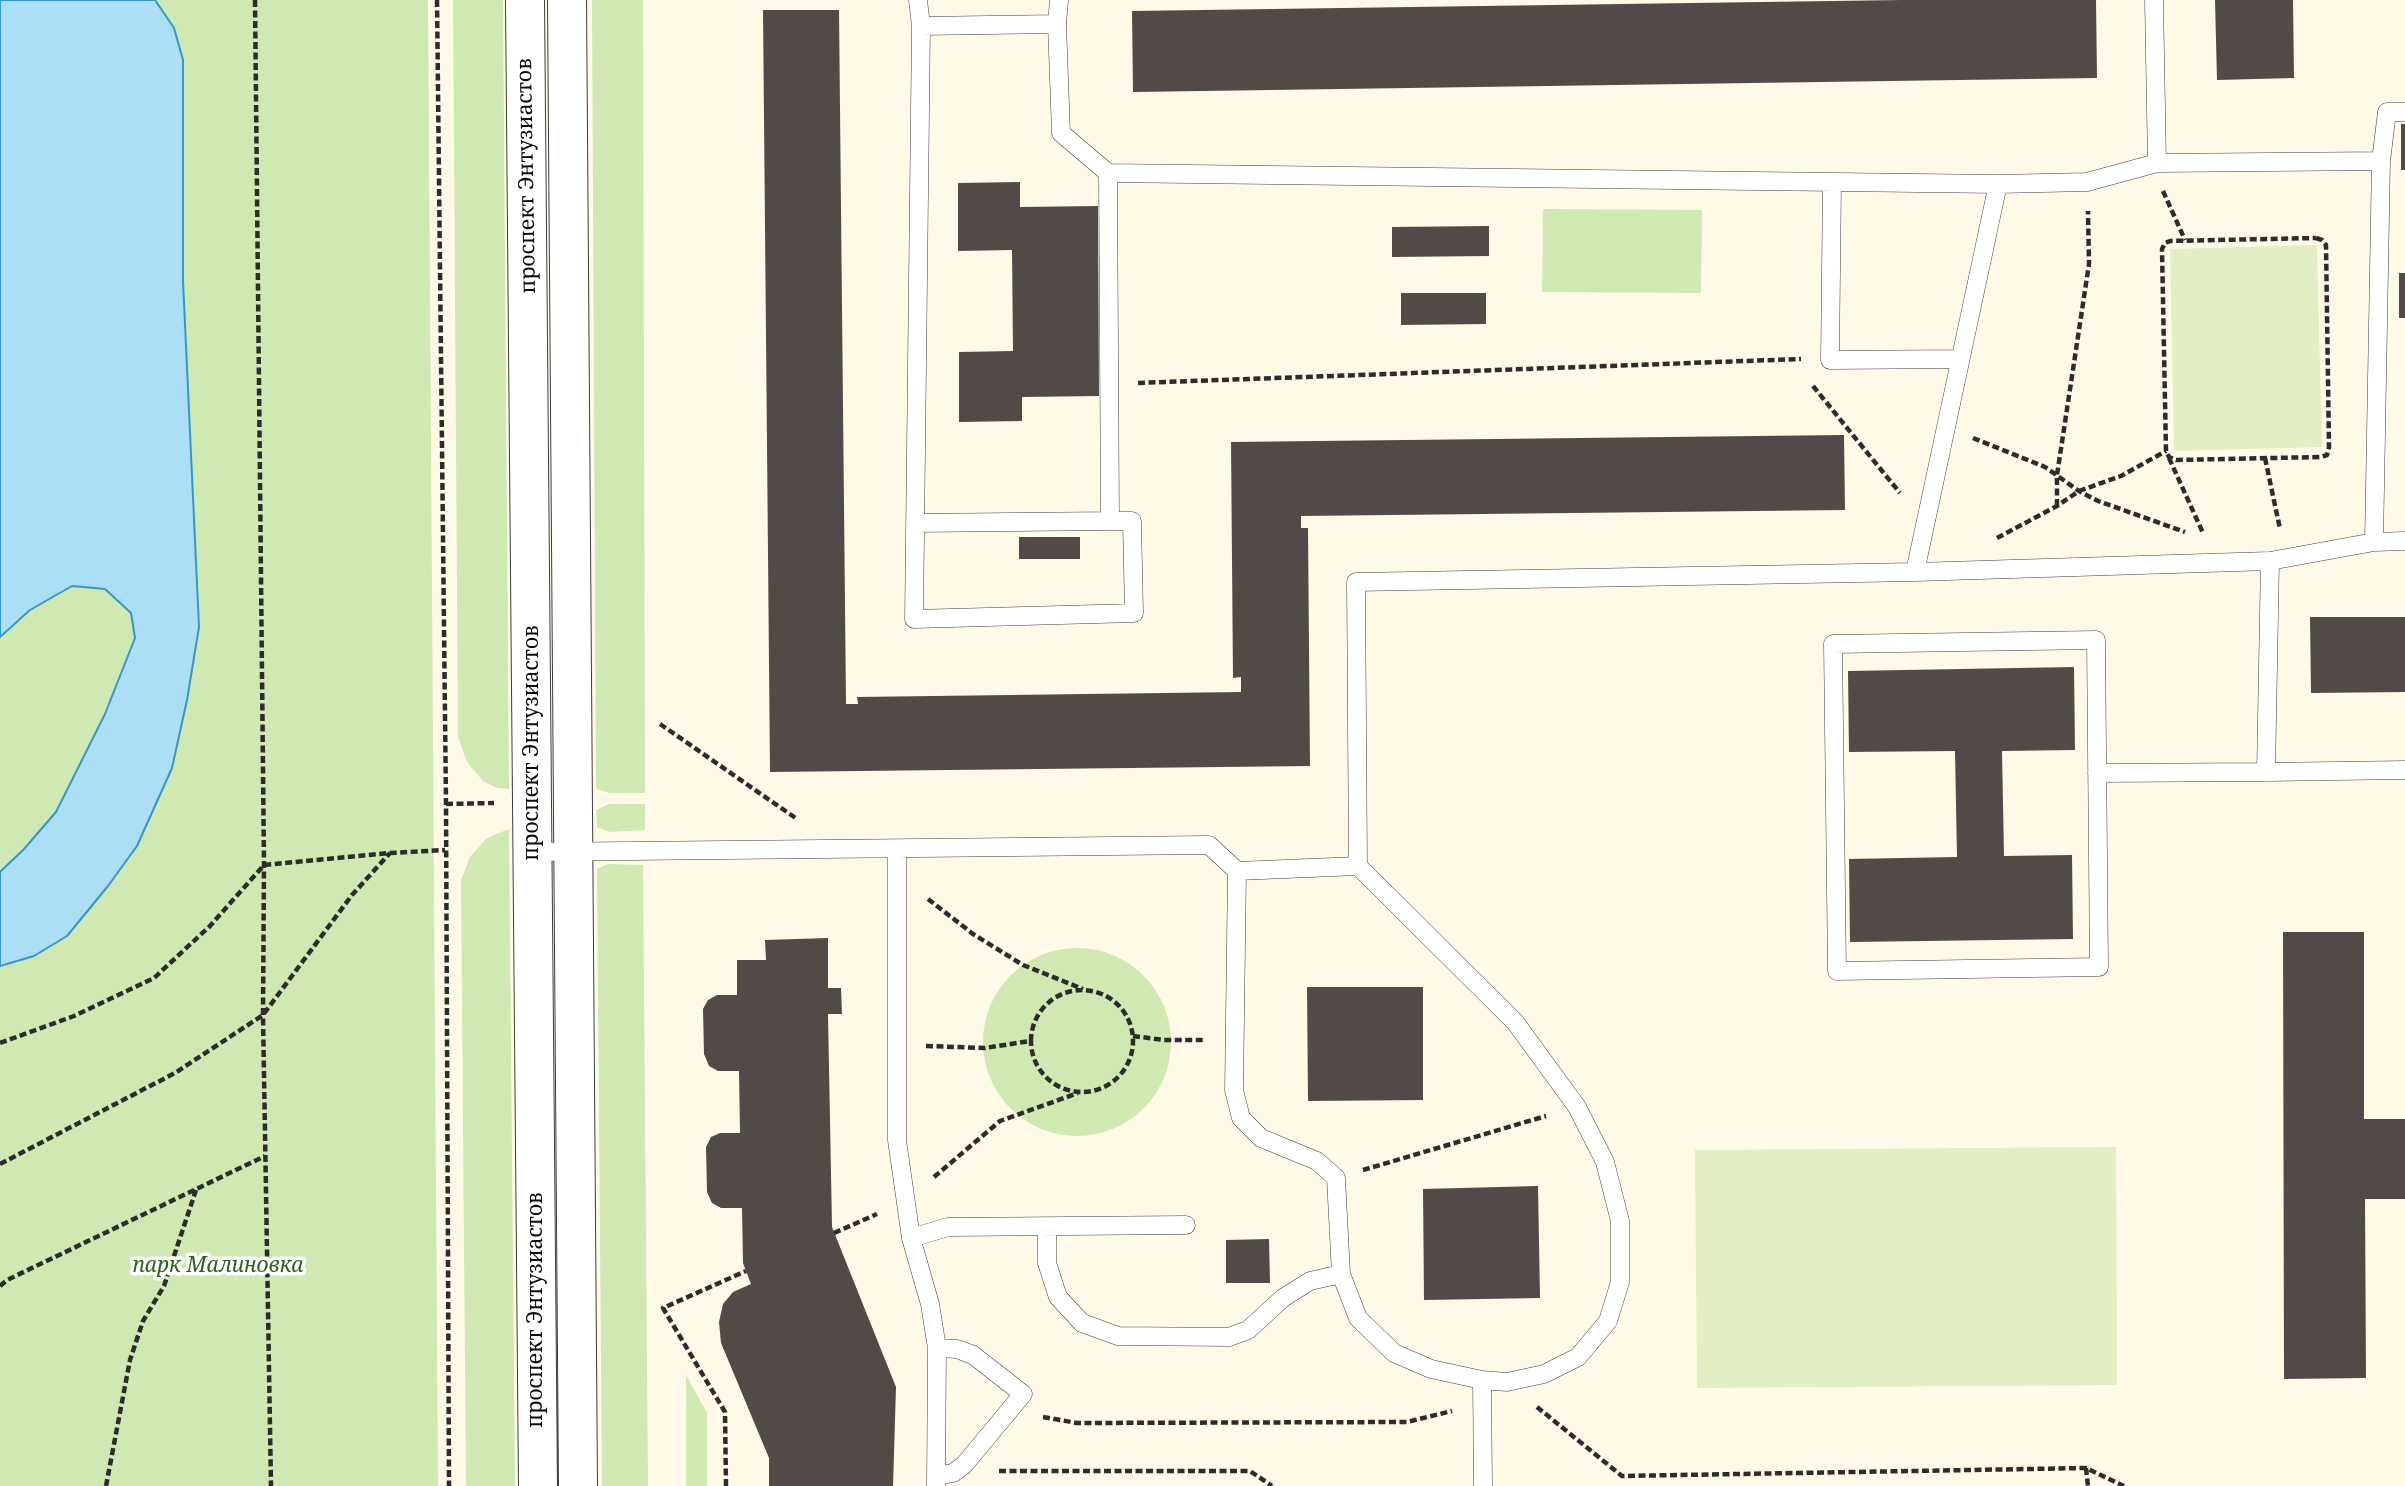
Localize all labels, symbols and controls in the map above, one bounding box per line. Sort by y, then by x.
street label: проспект Энтузиастов [512,58,542,294]
street label: проспект Энтузиастов [519,625,545,861]
street label: проспект Энтузиастов [523,1192,549,1428]
park label: парк Малиновка [132,1253,304,1279]

